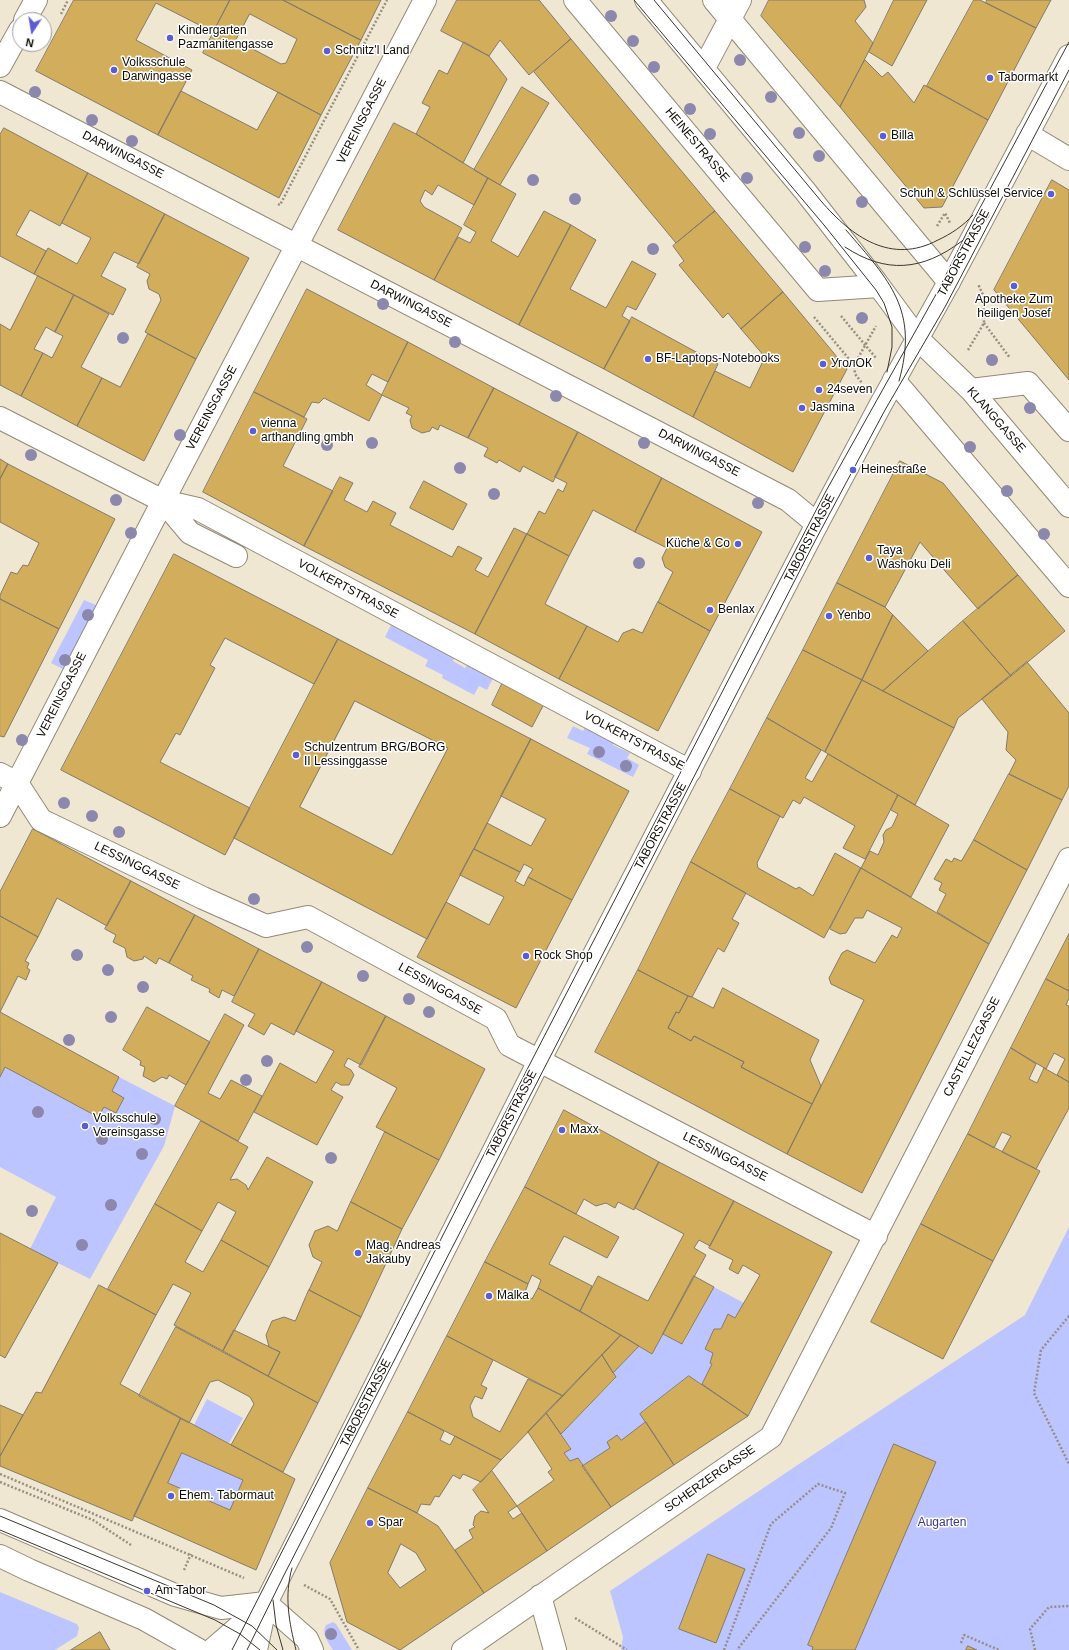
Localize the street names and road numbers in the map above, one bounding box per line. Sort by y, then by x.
street label: VEREINSGASSE [334,76,390,166]
street label: HEINESTRASSE [662,105,732,185]
street label: DARWINGASSE [80,128,166,182]
street label: TABORSTRASSE [935,207,993,299]
street label: DARWINGASSE [368,277,454,331]
street label: VEREINSGASSE [184,363,240,453]
street label: KLANGGASSE [964,384,1028,456]
street label: DARWINGASSE [656,426,742,480]
street label: TABORSTRASSE [782,492,838,584]
street label: VOLKERTSTRASSE [295,556,401,622]
street label: VEREINSGASSE [34,650,90,740]
street label: VOLKERTSTRASSE [581,708,687,774]
street label: TABORSTRASSE [632,780,690,872]
street label: LESSINGGASSE [92,839,182,893]
street label: LESSINGGASSE [396,960,484,1018]
street label: CASTELLEZGASSE [941,995,1003,1099]
street label: TABORSTRASSE [484,1068,540,1160]
street label: LESSINGGASSE [680,1129,770,1185]
street label: TABORSTRASSE [338,1357,394,1449]
street label: SCHERZERGASSE [662,1442,758,1516]

